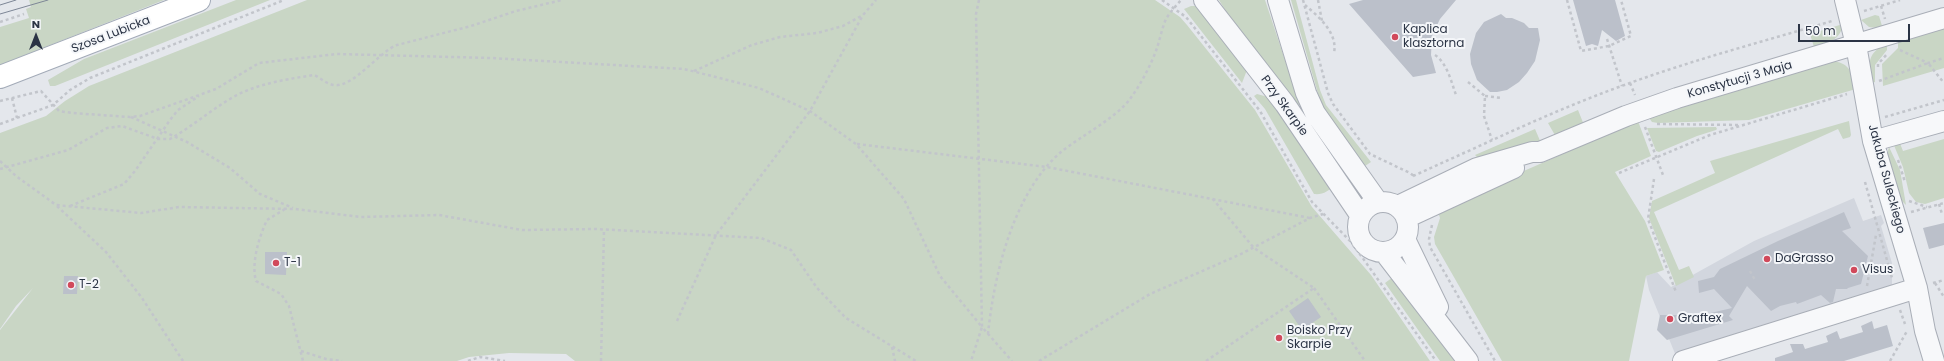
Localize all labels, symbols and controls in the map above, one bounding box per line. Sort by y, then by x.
street label: Szosa Lubicka [70,13,152,57]
north arrow [16,16,56,56]
text: N [32,16,40,32]
scale bar [1800,16,1912,42]
text: 50 m [1805,22,1836,39]
place label: Kaplica klasztorna [1403,23,1464,51]
marker: Kaplica klasztorna [1390,32,1400,42]
street label: Konstytucji 3 Maja [1686,58,1794,102]
street label: Przy Skarpie [1257,73,1311,139]
street label: Jakuba Suleckiego [1864,123,1908,235]
place label: DaGrasso [1775,252,1834,266]
marker: DaGrasso [1762,254,1772,264]
place label: T-1 [284,256,301,270]
marker: T-1 [271,258,281,268]
place label: Visus [1862,263,1893,277]
marker: Visus [1849,265,1859,275]
place label: T-2 [79,278,99,292]
marker: T-2 [66,280,76,290]
place label: Graftex [1678,312,1721,326]
marker: Graftex [1665,314,1675,324]
place label: Boisko Przy Skarpie [1287,324,1352,352]
marker: Boisko Przy Skarpie [1274,333,1284,343]

